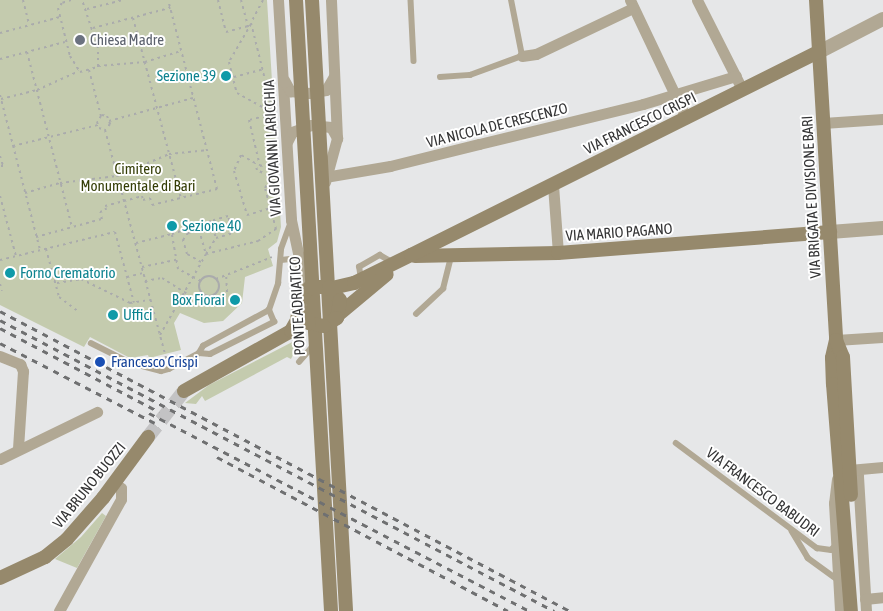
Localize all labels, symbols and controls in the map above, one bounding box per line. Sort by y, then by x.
place label: Chiesa Madre [90,31,164,49]
marker: Chiesa Madre [74,34,86,46]
place label: Sezione 39 [157,67,216,85]
marker: Sezione 39 [220,70,232,82]
street label: VIA GIOVANNI LARICCHIA [259,79,285,217]
street label: VIA FRANCESCO CRISPI [581,88,699,158]
street label: VIA NICOLA DE CRESCENZO [424,99,570,151]
street label: VIA BRIGATA E DIVISIONE BARI [798,115,824,279]
park label: Cimitero Monumentale di Bari [80,159,196,194]
place label: Sezione 40 [182,217,241,235]
street label: VIA MARIO PAGANO [565,219,673,245]
marker: Sezione 40 [166,220,178,232]
street label: PONTE ADRIATICO [285,256,309,356]
place label: Forno Crematorio [20,264,116,282]
marker: Forno Crematorio [4,267,16,279]
place label: Box Fiorai [172,291,225,309]
marker: Box Fiorai [229,294,241,306]
place label: Uffici [123,306,152,324]
marker: Uffici [107,309,119,321]
place label: Francesco Crispi [111,353,198,371]
marker: Francesco Crispi [93,355,107,369]
street label: VIA BRUNO BUOZZI [49,438,129,532]
street label: VIA FRANCESCO BABUDRI [703,444,823,540]

